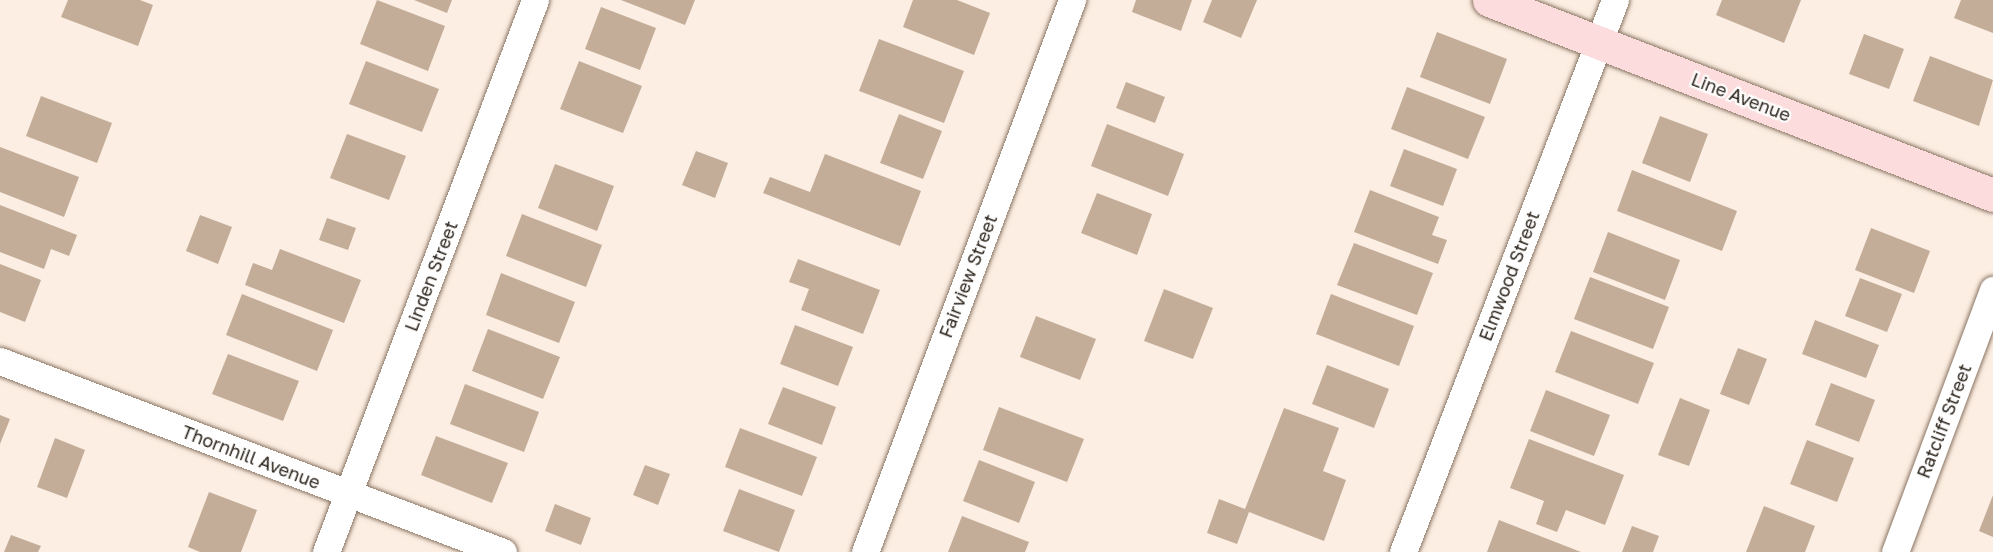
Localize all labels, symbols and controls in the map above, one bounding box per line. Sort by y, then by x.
street label: Line Avenue [1688,68,1794,126]
street label: Elmwood Street [1474,208,1544,344]
street label: Fairview Street [935,211,1001,341]
street label: Linden Street [400,218,462,334]
street label: Ratcliff Street [1912,361,1976,481]
street label: Thornhill Avenue [179,421,323,493]

